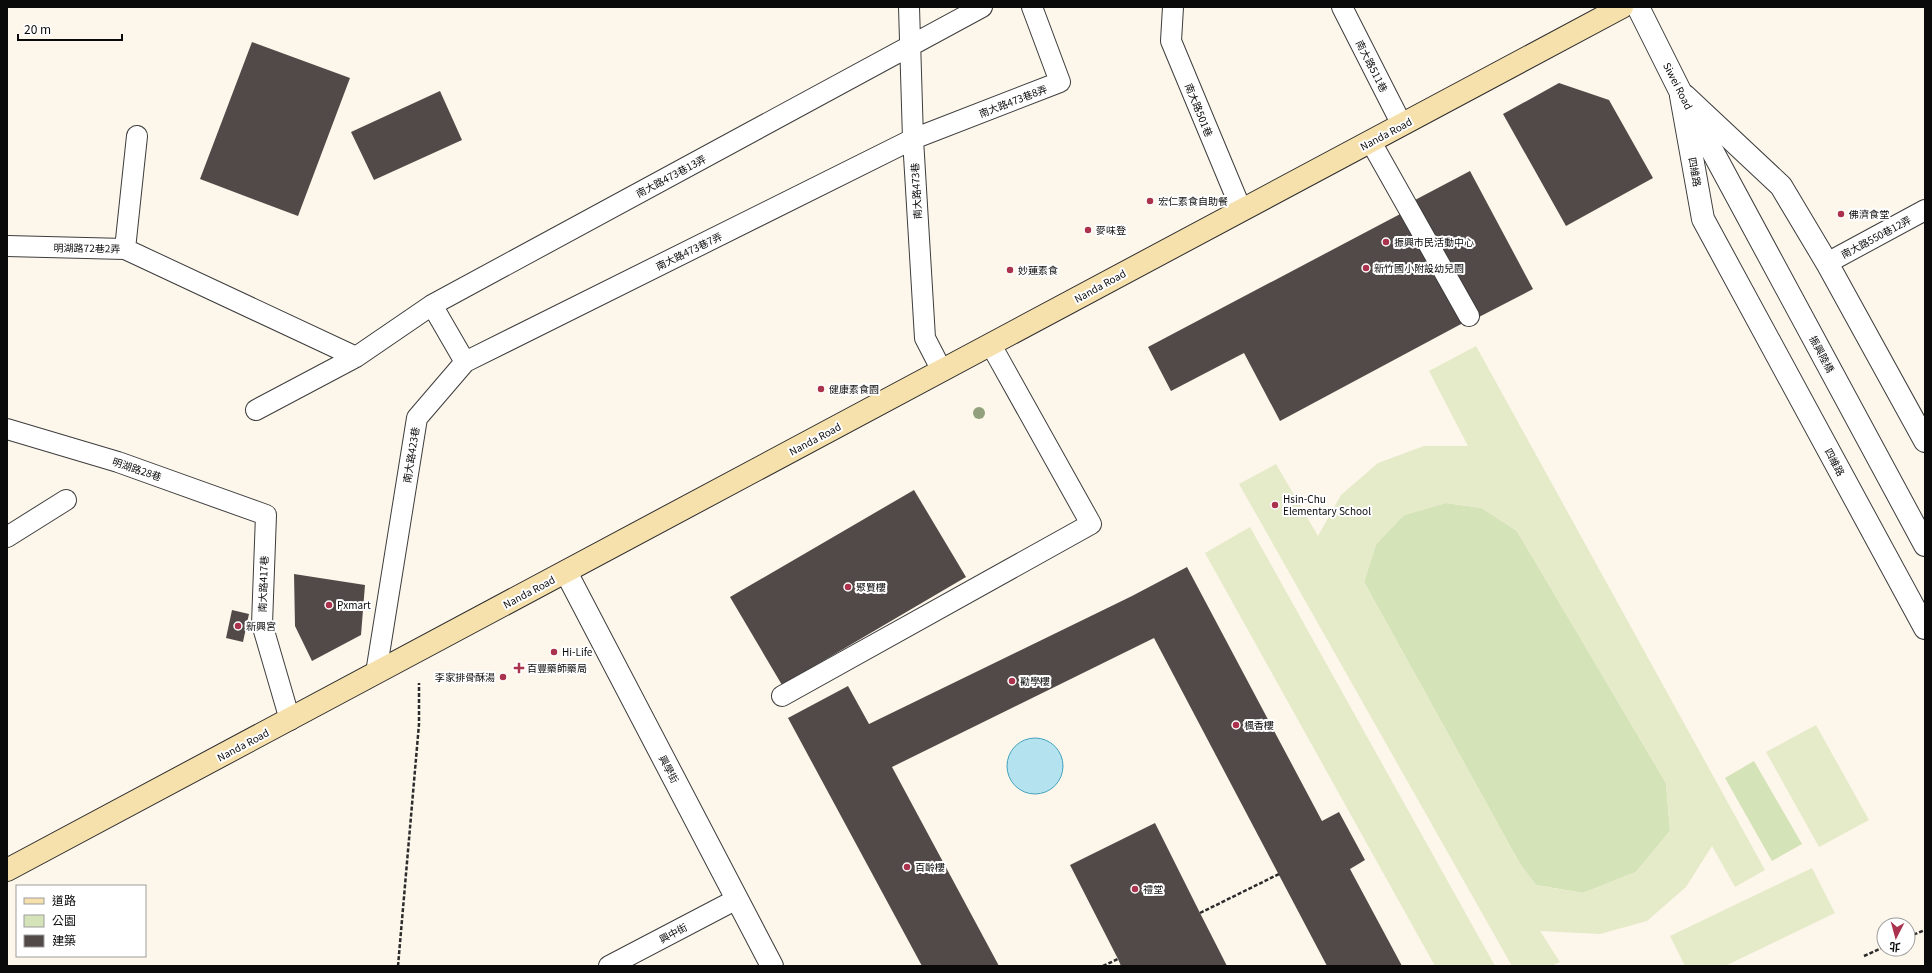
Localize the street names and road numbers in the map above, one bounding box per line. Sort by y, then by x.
street label: 南大路511巷 [1353,37,1392,94]
street label: Siwei Road [1660,60,1697,112]
street label: 南大路473巷8弄 [976,81,1049,120]
street label: 南大路501巷 [1182,81,1217,139]
street label: Nanda Road [1357,114,1414,154]
street label: 南大路473巷13弄 [633,151,709,200]
street label: 四維路 [1686,156,1705,188]
street label: 南大路473巷 [907,162,924,220]
street label: 南大路550巷12弄 [1838,212,1914,261]
street label: 南大路473巷7弄 [653,228,725,273]
street label: 明湖路72巷2弄 [54,239,120,256]
street label: Nanda Road [1071,265,1128,306]
street label: 振興陸橋 [1806,333,1838,375]
street label: Nanda Road [786,419,843,459]
street label: 南大路423巷 [399,426,422,484]
street label: 四維路 [1822,445,1849,479]
street label: 明湖路28巷 [111,453,164,484]
street label: 南大路417巷 [254,555,271,613]
street label: Nanda Road [500,572,557,612]
street label: Nanda Road [214,725,271,765]
street label: 興學街 [656,752,683,786]
street label: 興中街 [656,919,690,946]

